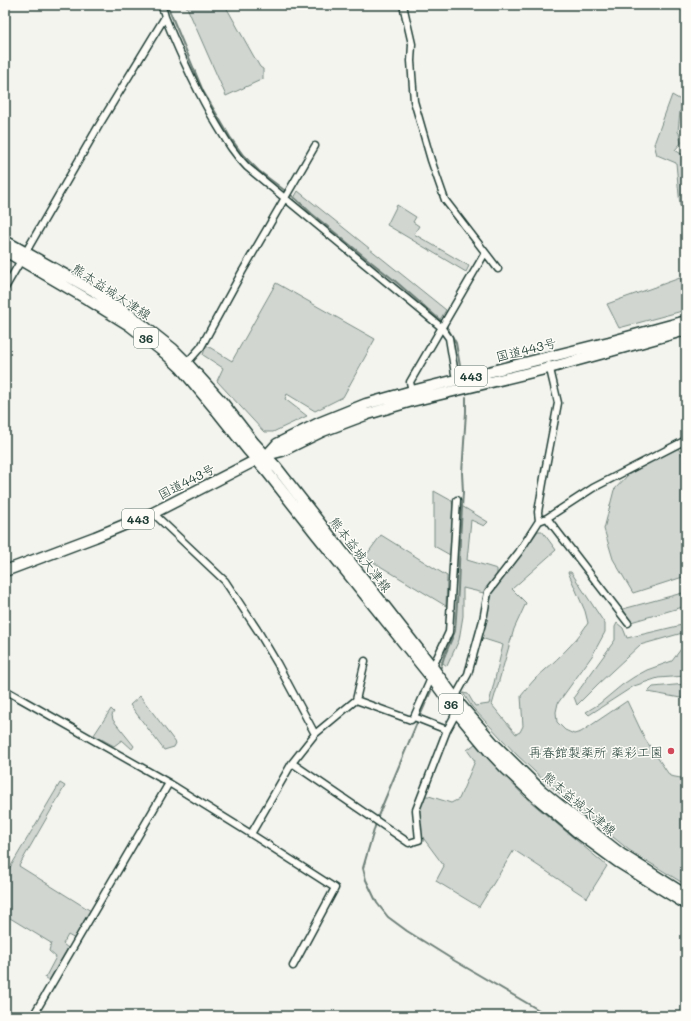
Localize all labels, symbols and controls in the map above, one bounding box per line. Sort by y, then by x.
street label: 熊本益城大津線 [69,259,156,323]
road number: 36 [134,328,158,348]
street label: 国道443号 [494,333,558,365]
road number: 443 [455,366,487,386]
street label: 国道443号 [155,459,217,503]
road number: 443 [122,509,154,529]
street label: 熊本益城大津線 [326,513,396,596]
road number: 36 [439,694,463,714]
place label: 再春館製薬所 薬彩工園 [529,743,663,760]
marker: 再春館製薬所 薬彩工園 [666,746,676,756]
street label: 熊本益城大津線 [540,767,621,839]

